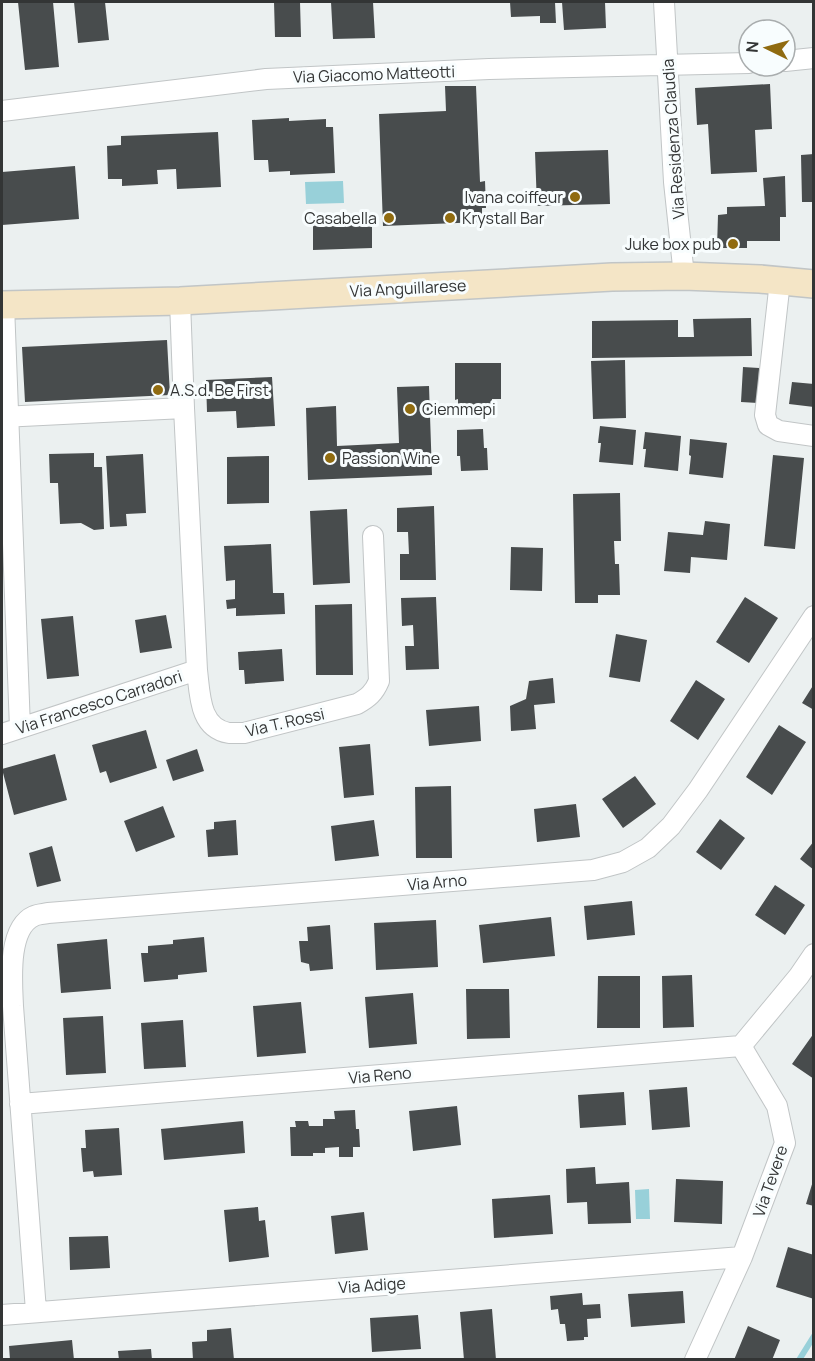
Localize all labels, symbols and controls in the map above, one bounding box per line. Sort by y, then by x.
north arrow [737,18,797,78]
text: N [741,40,764,53]
street label: Via Residenza Claudia [656,58,690,220]
street label: Via Giacomo Matteotti [293,60,455,88]
place label: Ivana coiffeur [464,186,563,208]
marker: Ivana coiffeur [568,190,582,204]
place label: Casabella [304,207,377,229]
place label: Krystall Bar [462,207,545,229]
marker: Casabella [382,211,396,225]
marker: Krystall Bar [443,211,457,225]
place label: Juke box pub [625,233,721,255]
marker: Juke box pub [726,237,740,251]
street label: Via Anguillarese [349,274,467,302]
place label: A.S.d. Be First [170,379,269,401]
marker: A.S.d. Be First [151,383,165,397]
place label: Ciemmepi [422,398,496,420]
marker: Ciemmepi [403,402,417,416]
place label: Passion Wine [342,447,440,469]
marker: Passion Wine [323,451,337,465]
street label: Via Francesco Carradori [13,665,185,739]
street label: Via T. Rossi [243,702,327,742]
street label: Via Arno [406,868,468,896]
street label: Via Reno [348,1061,412,1089]
street label: Via Tevere [747,1142,793,1220]
street label: Via Adige [338,1272,406,1298]

